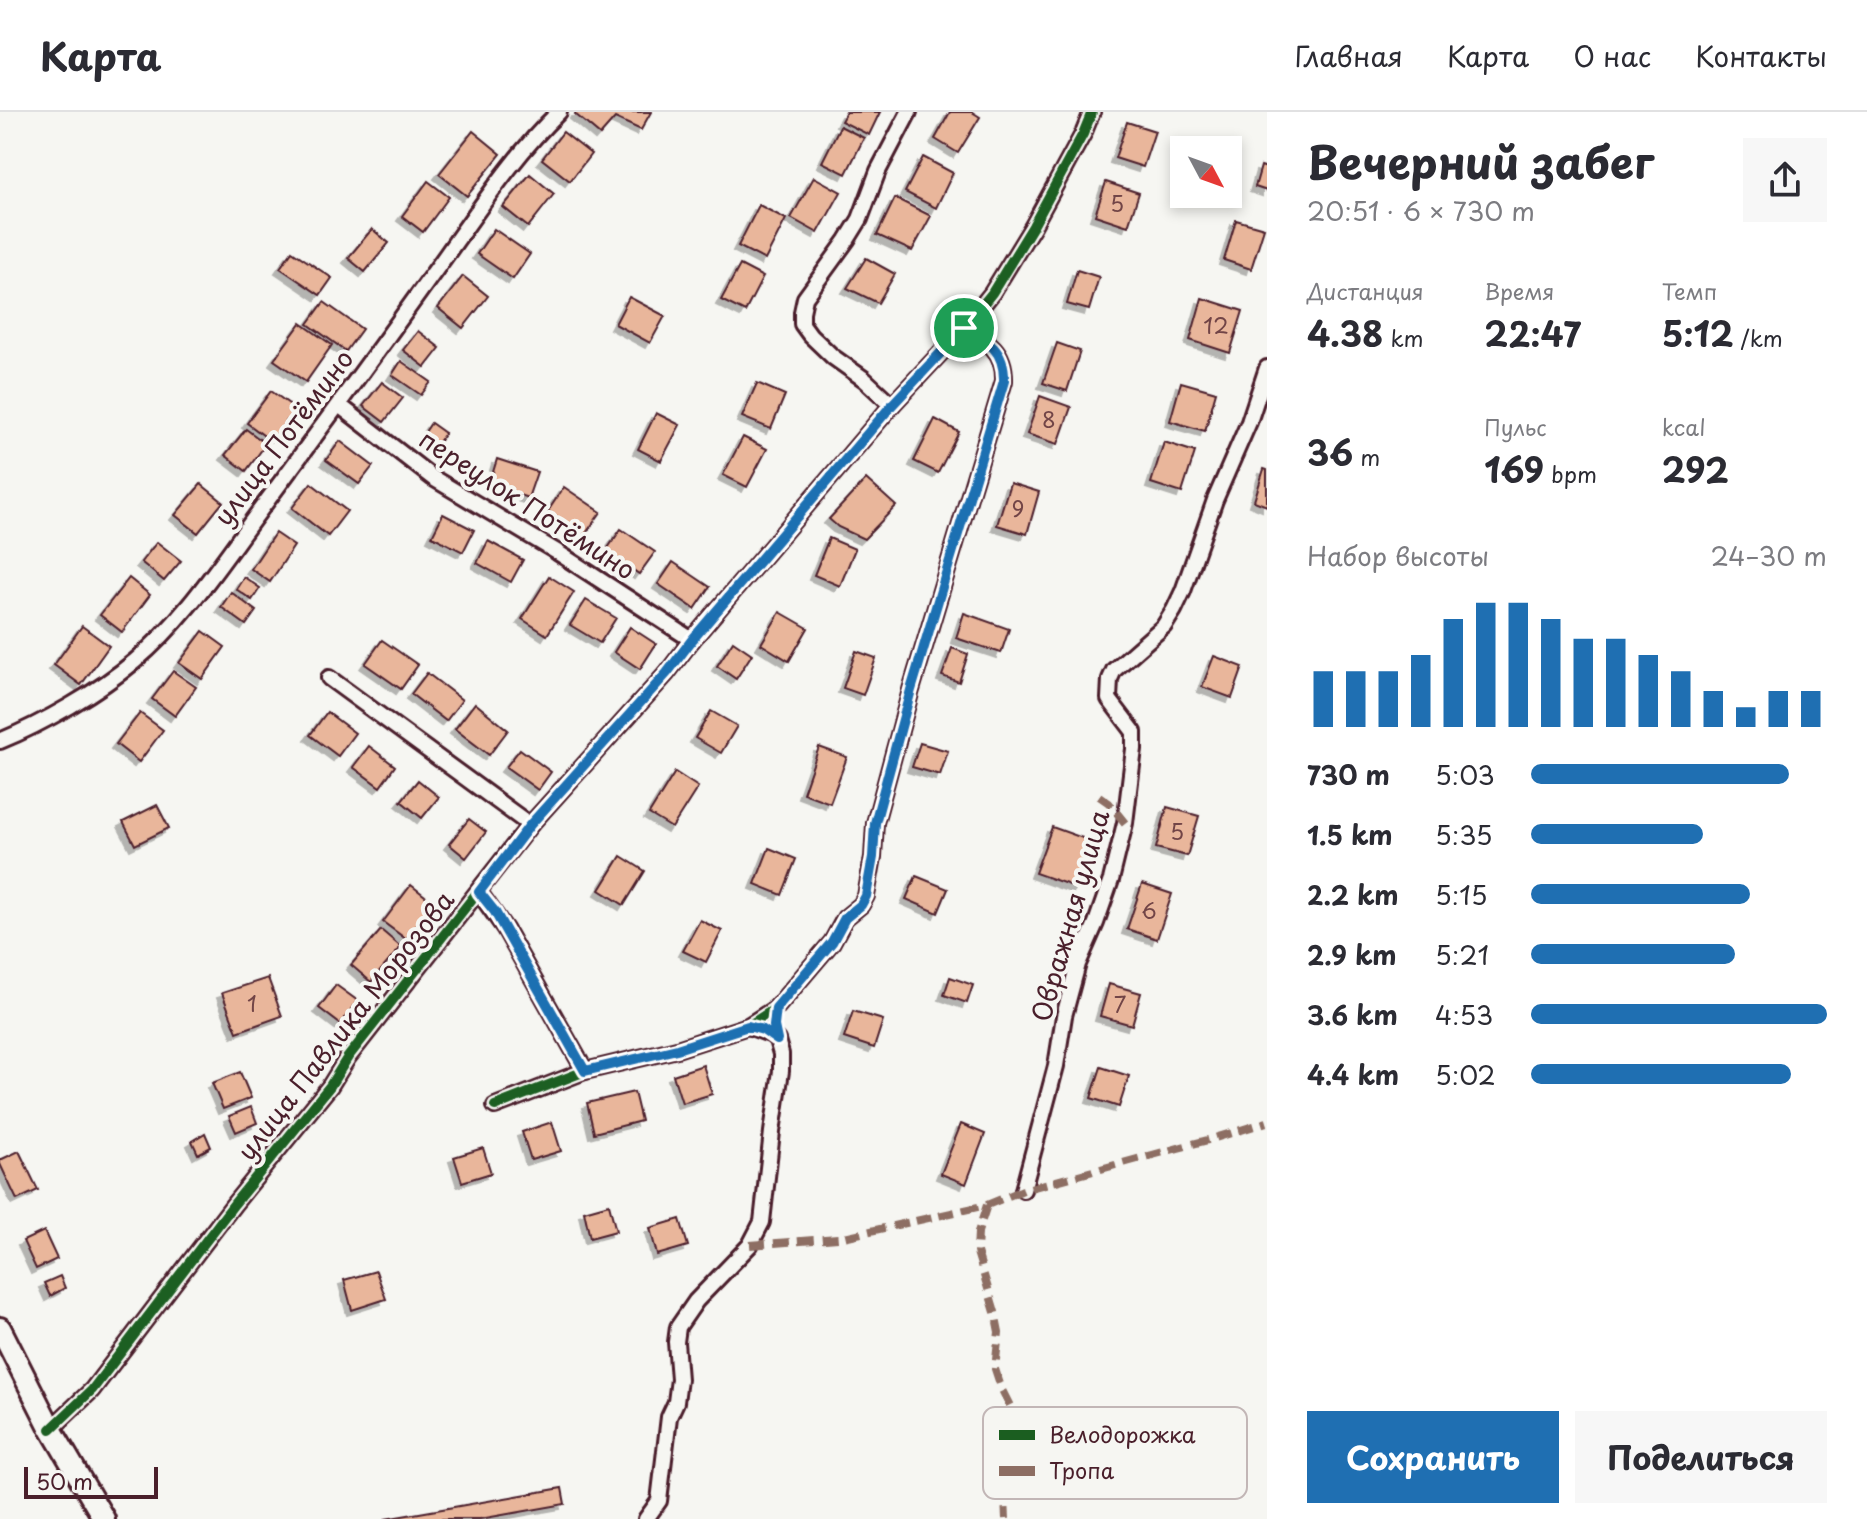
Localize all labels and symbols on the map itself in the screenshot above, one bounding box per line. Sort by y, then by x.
north arrow [1170,136,1242,208]
house number: 5 [1110,186,1124,219]
pin [930,294,998,362]
house number: 12 [1203,308,1229,341]
street label: улица Потёмино [203,341,362,533]
house number: 8 [1042,402,1056,435]
street label: переулок Потёмино [412,419,644,589]
house number: 9 [1012,491,1024,524]
street label: Овражная улица [1021,805,1119,1026]
house number: 5 [1170,814,1184,847]
street label: улица Павлика Морозова [227,881,463,1168]
house number: 6 [1141,893,1157,926]
house number: 1 [247,986,257,1019]
house number: 7 [1114,987,1126,1020]
legend [983,1407,1247,1499]
text: Велодорожка [1049,1417,1196,1450]
text: Тропа [1049,1453,1115,1486]
scale bar [24,1463,158,1499]

